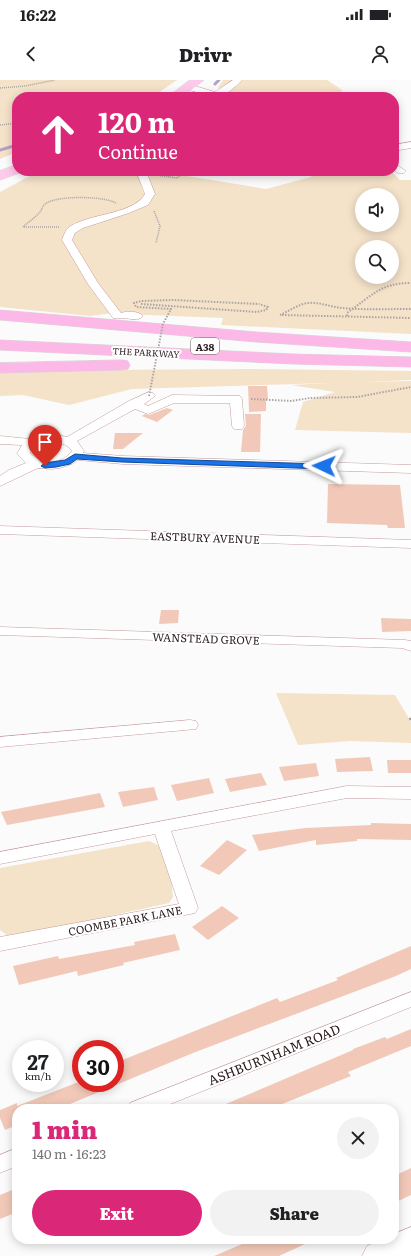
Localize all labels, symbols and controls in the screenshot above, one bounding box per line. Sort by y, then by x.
text: 16:22 [20,3,56,26]
text: Drivr [179,41,232,68]
icon: back [20,43,42,65]
icon: person [369,43,391,65]
text: 120 m [98,100,175,142]
icon: ahead [32,108,84,160]
text: Continue [98,138,178,165]
map controls [355,188,399,284]
button: sound [355,188,399,232]
button: search [355,240,399,284]
road number: A38 [191,338,219,354]
street label: THE PARKWAY [112,343,181,361]
pin [28,425,62,466]
icon: arrive [34,431,56,453]
position arrow [303,445,345,487]
street label: EASTBURY AVENUE [150,527,260,547]
street label: WANSTEAD GROVE [152,628,260,648]
street label: COOMBE PARK LANE [67,901,183,939]
street label: ASHBURNHAM ROAD [205,1019,343,1089]
speed limit sign: 30 [72,1040,124,1092]
text: 27 [27,1046,49,1076]
text: km/h [25,1068,51,1083]
text: 1 min [32,1111,97,1146]
button: close [337,1117,379,1159]
text: 140 m · 16:23 [32,1144,106,1163]
button: Exit [32,1190,202,1236]
button: Share [210,1190,379,1236]

